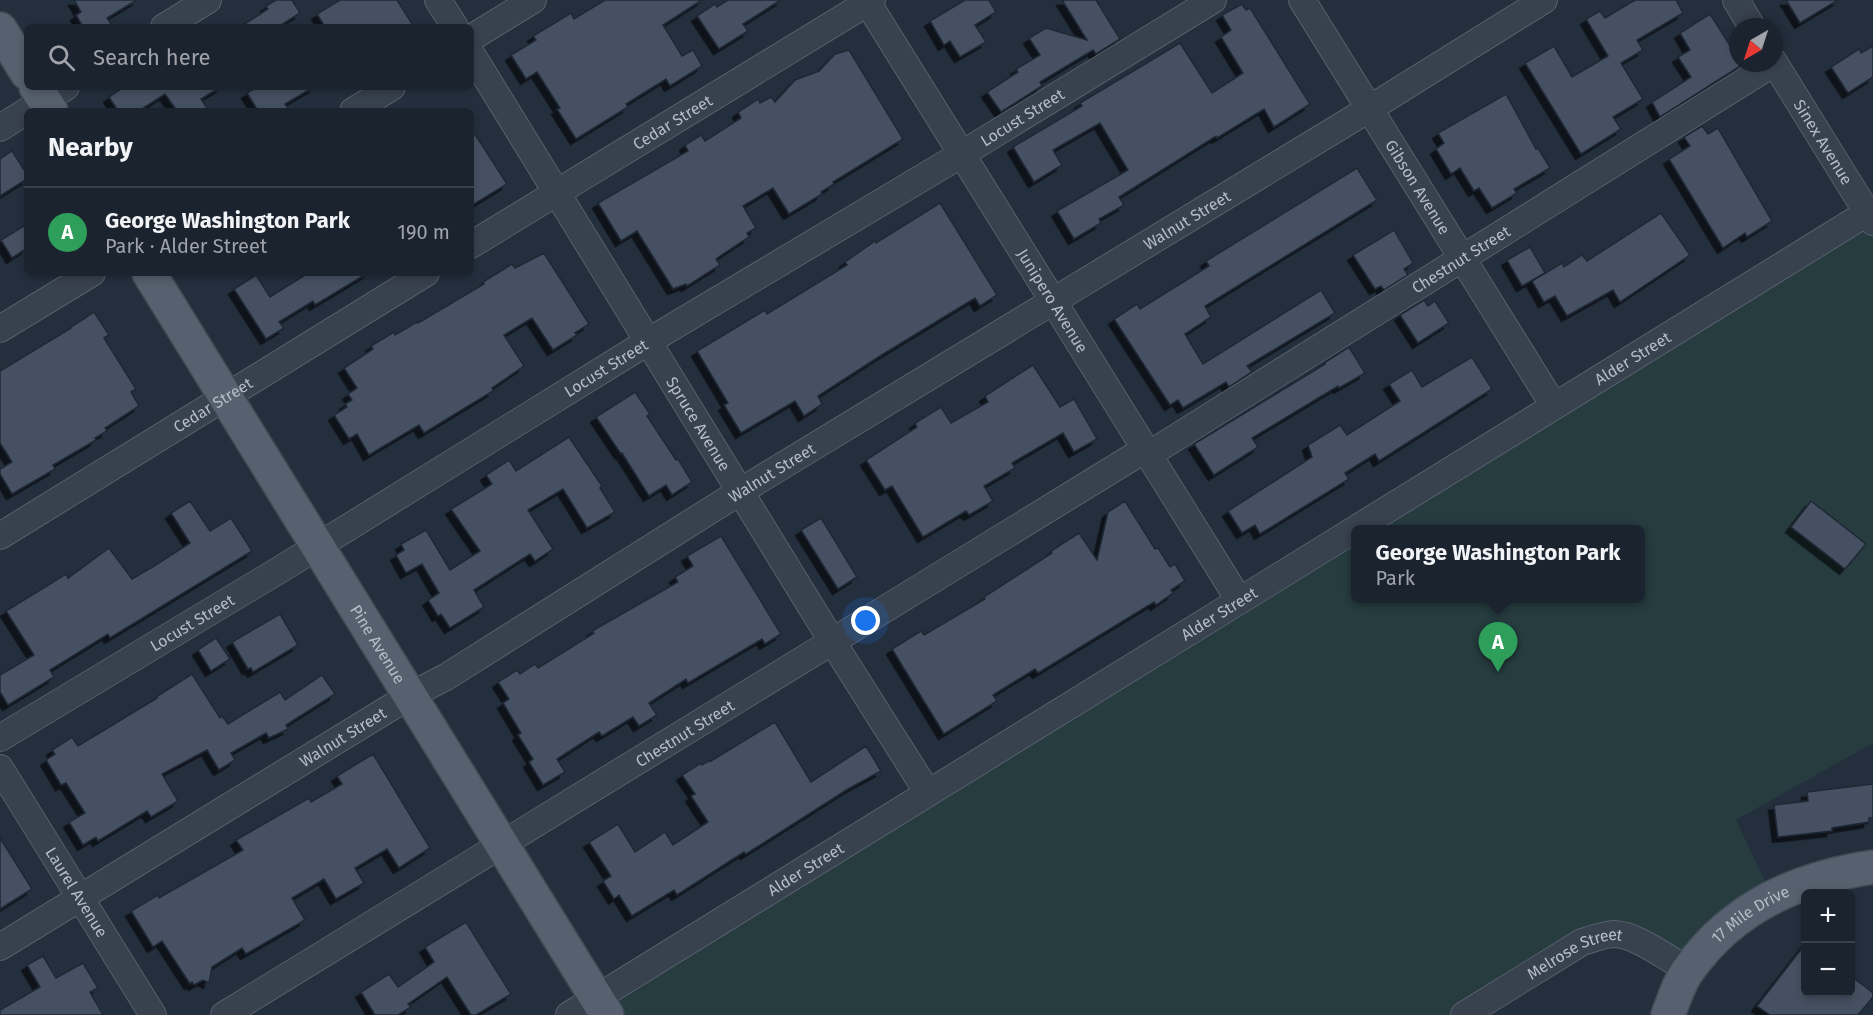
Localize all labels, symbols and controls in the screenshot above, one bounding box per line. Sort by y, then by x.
north arrow [1729,18,1783,72]
search box [24,24,474,90]
icon: search [45,41,78,74]
text: Search here [93,44,211,71]
street label: Locust Street [977,84,1068,150]
street label: Cedar Street [629,90,716,153]
street label: Sinex Avenue [1790,96,1857,188]
text: Nearby [48,132,133,163]
street label: Gibson Avenue [1382,136,1455,238]
street label: Walnut Street [1140,186,1234,253]
text: George Washington Park [105,207,350,234]
text: A [62,220,73,244]
text: 190 m [397,220,450,244]
street label: Chestnut Street [1408,221,1514,297]
text: Park · Alder Street [105,234,267,258]
street label: Junipero Avenue [1013,245,1092,356]
street label: Alder Street [1591,327,1674,389]
street label: Locust Street [561,335,651,401]
street label: Cedar Street [170,373,256,436]
street label: Spruce Avenue [662,373,735,474]
street label: Walnut Street [725,439,819,506]
popup [1351,525,1645,603]
text: George Washington Park [1376,539,1620,566]
text: Park [1376,566,1415,590]
street label: Alder Street [1177,583,1261,644]
street label: Locust Street [146,590,238,655]
street label: Pine Avenue [346,601,410,687]
your location [851,606,880,635]
pin: A [1478,622,1518,672]
street label: Chestnut Street [632,695,738,771]
street label: Walnut Street [296,703,390,771]
street label: Alder Street [764,838,847,900]
street label: Laurel Avenue [42,844,112,941]
street label: 17 Mile Drive [1707,881,1792,947]
map controls [1801,889,1855,997]
button: + [1801,889,1855,943]
street label: Melrose Street [1523,924,1624,983]
button: − [1801,943,1855,997]

